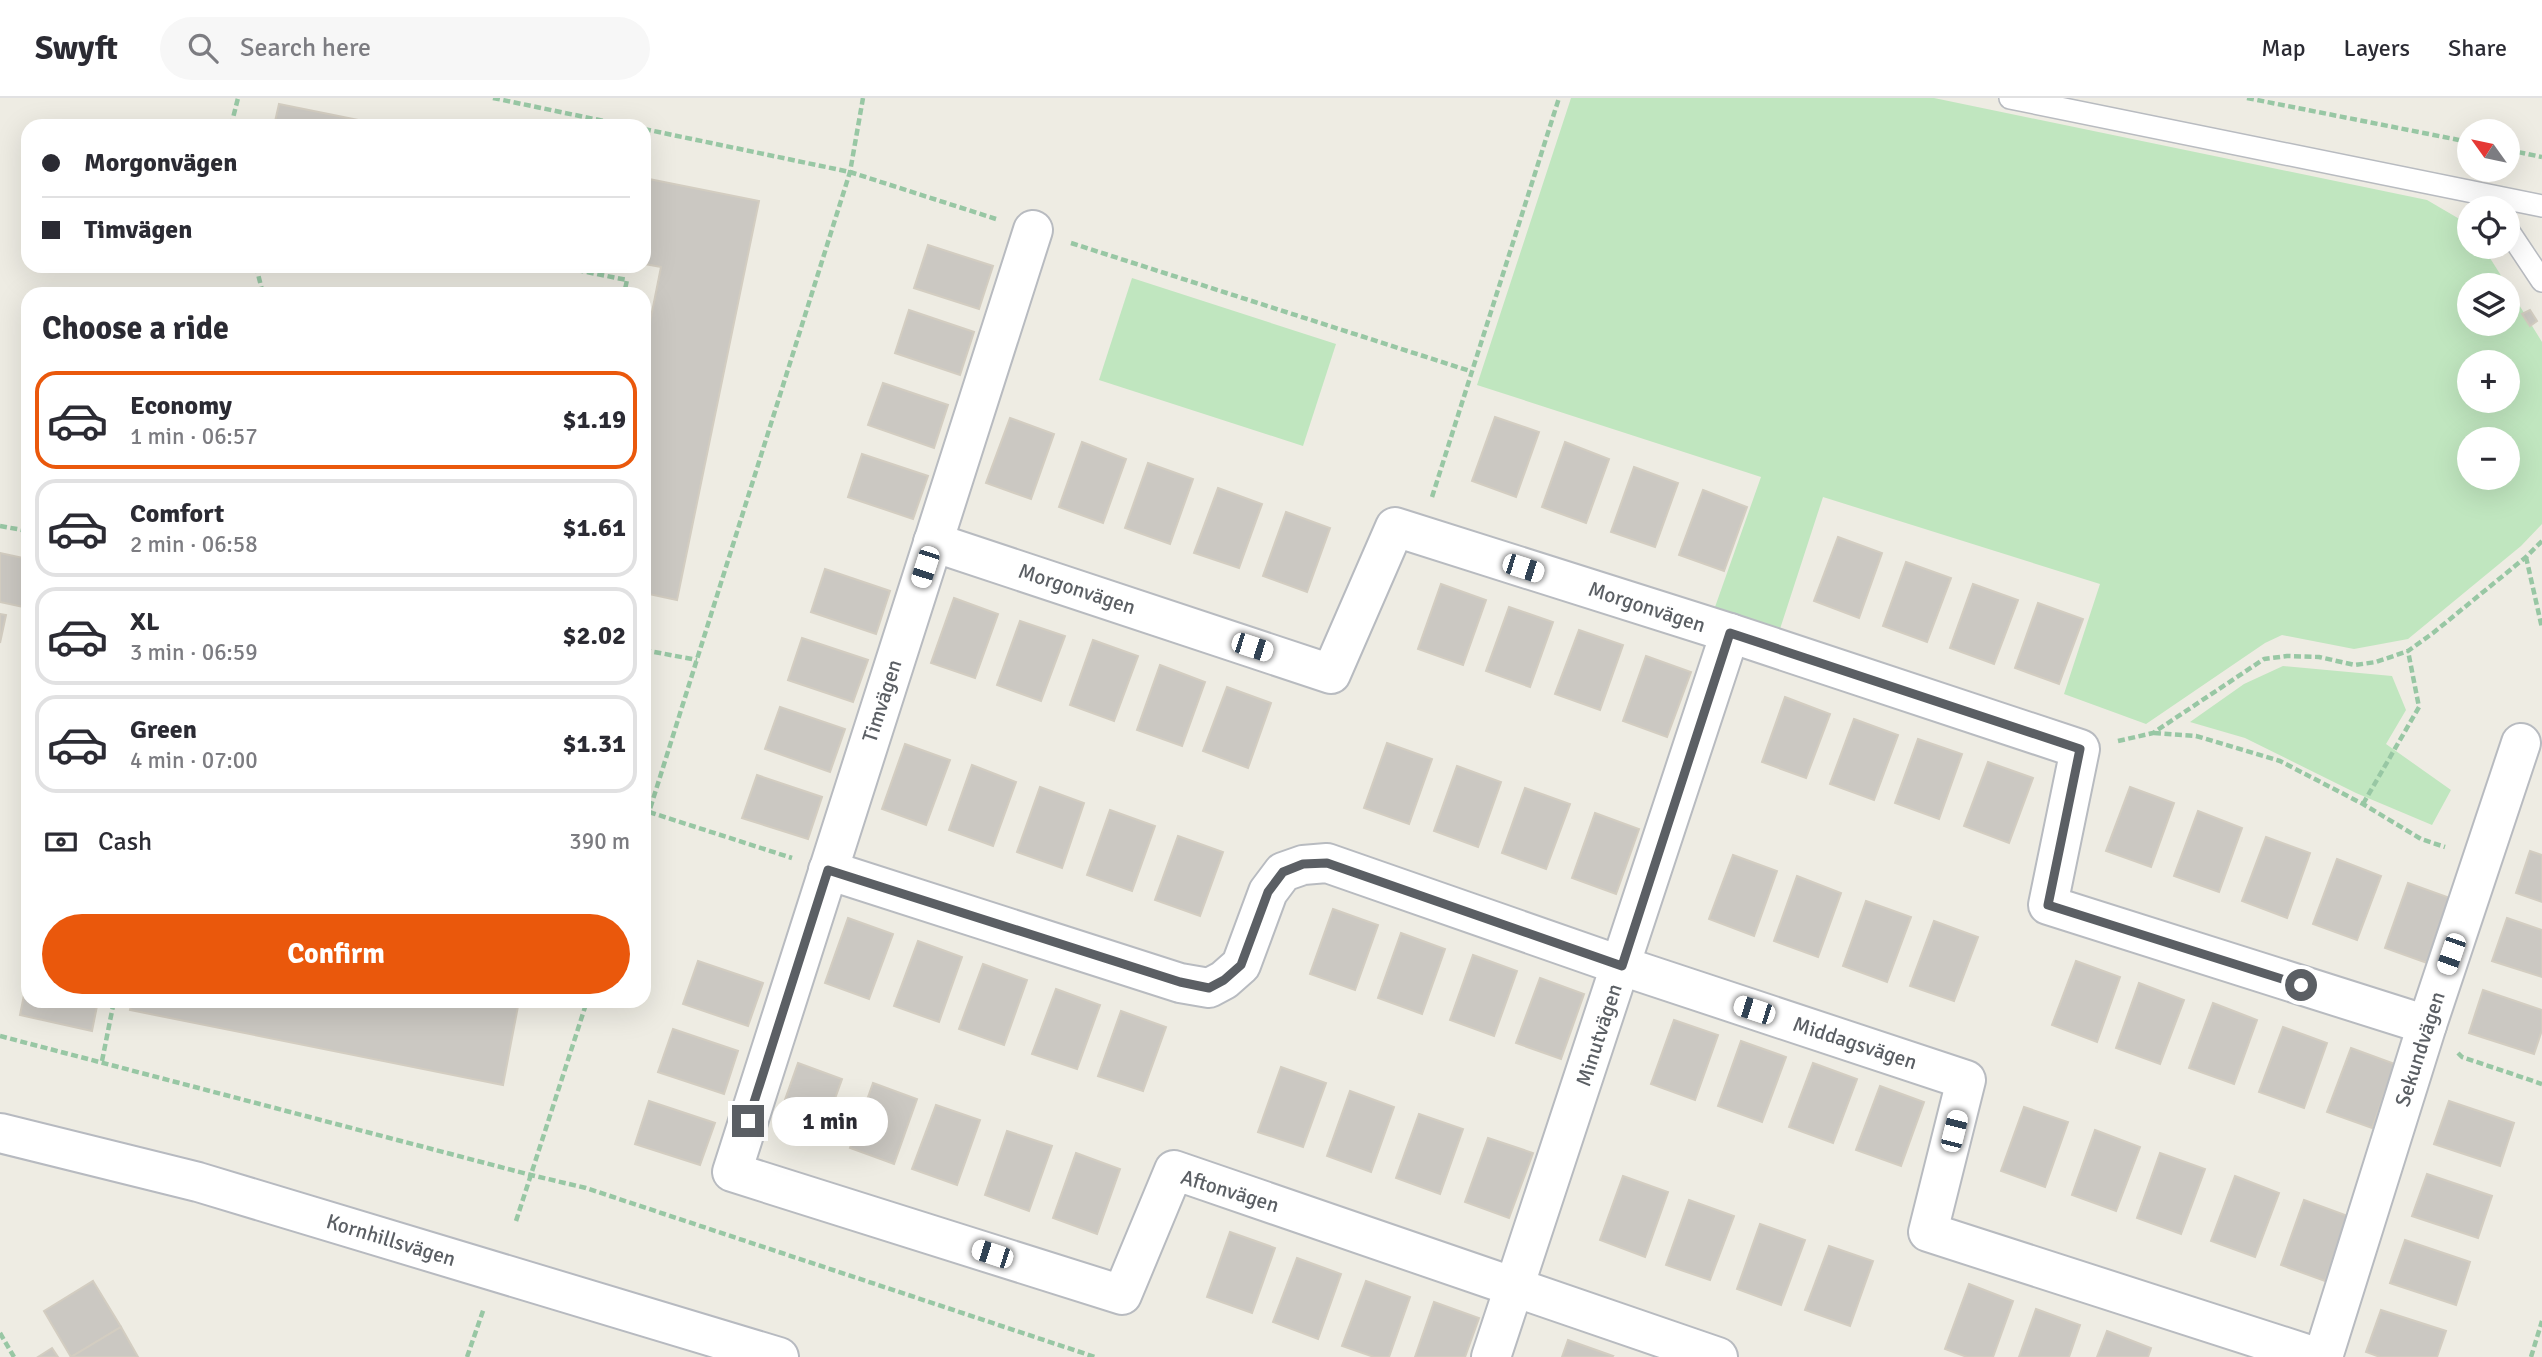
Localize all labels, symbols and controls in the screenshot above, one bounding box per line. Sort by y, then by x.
search box [160,17,650,80]
text: Swyft [35,28,118,69]
icon: search [184,29,222,67]
text: Search here [240,32,371,64]
text: Map [2261,33,2306,63]
text: Layers [2344,33,2410,63]
text: Share [2448,33,2507,63]
north arrow [2457,119,2520,182]
map controls [2457,119,2520,490]
text: Morgonvägen [84,147,237,179]
button: locate [2457,196,2520,259]
text: Timvägen [84,214,192,246]
button: layers [2457,273,2520,336]
text: Choose a ride [42,309,229,348]
button: + [2457,350,2520,413]
icon: car [46,389,109,452]
text: Economy [130,390,232,422]
text: $1.19 [562,404,626,436]
text: 1 min · 06:57 [130,422,258,451]
button: − [2457,427,2520,490]
icon: car [46,497,109,560]
text: Comfort [130,498,224,530]
text: $1.61 [562,512,626,544]
text: 2 min · 06:58 [130,530,258,559]
car [909,544,942,590]
car [1500,552,1547,584]
street label: Morgonvägen [1015,558,1139,620]
street label: Morgonvägen [1585,576,1709,638]
icon: car [46,605,109,668]
text: XL [130,606,160,638]
text: $2.02 [562,620,626,652]
car [1229,631,1276,663]
text: 3 min · 06:59 [130,638,258,667]
street label: Timvägen [856,656,908,746]
icon: car [46,713,109,776]
text: Green [130,714,197,746]
text: $1.31 [562,728,626,760]
text: 4 min · 07:00 [130,746,258,775]
icon: cash [42,823,80,861]
text: Cash [98,826,152,858]
text: 390 m [569,827,630,856]
button: Confirm [42,914,630,994]
car [2435,931,2468,977]
route start [2285,969,2317,1001]
street label: Minutvägen [1570,980,1628,1090]
street label: Sekundvägen [2389,988,2451,1110]
car [1731,994,1778,1026]
street label: Middagsvägen [1790,1011,1920,1075]
callout: 1 min [772,1096,888,1146]
route end [732,1105,764,1137]
text: 1 min [802,1107,858,1136]
car [1939,1108,1970,1154]
street label: Aftonvägen [1178,1164,1282,1218]
street label: Kornhillsvägen [323,1208,459,1272]
car [969,1238,1016,1270]

